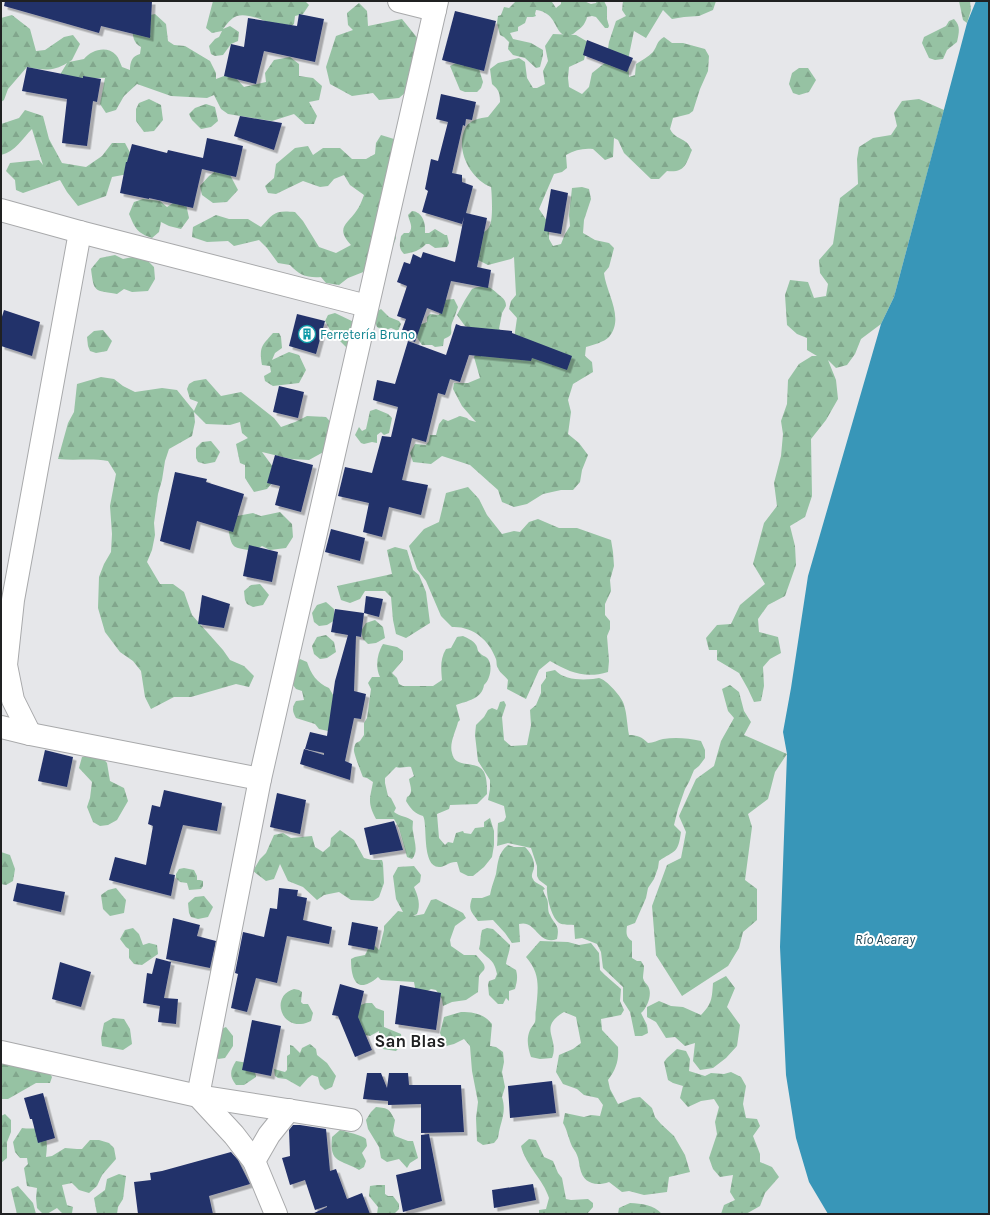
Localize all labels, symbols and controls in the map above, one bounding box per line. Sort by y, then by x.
building icon: Ferretería Bruno [297,324,317,344]
place label: Ferretería Bruno [320,327,415,342]
water label: Río Acaray [855,931,916,948]
district label: San Blas [375,1031,445,1051]

